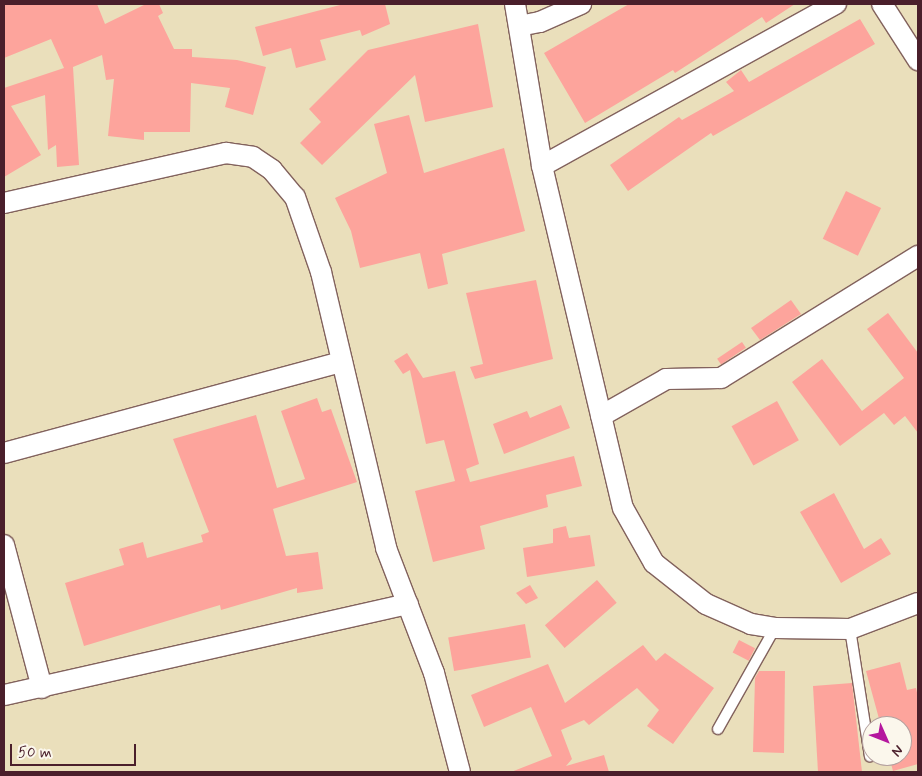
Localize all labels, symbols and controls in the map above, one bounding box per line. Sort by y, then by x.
north arrow [862,716,912,766]
scale bar [12,734,139,766]
text: N [887,741,907,760]
text: 50 m [18,743,52,763]

